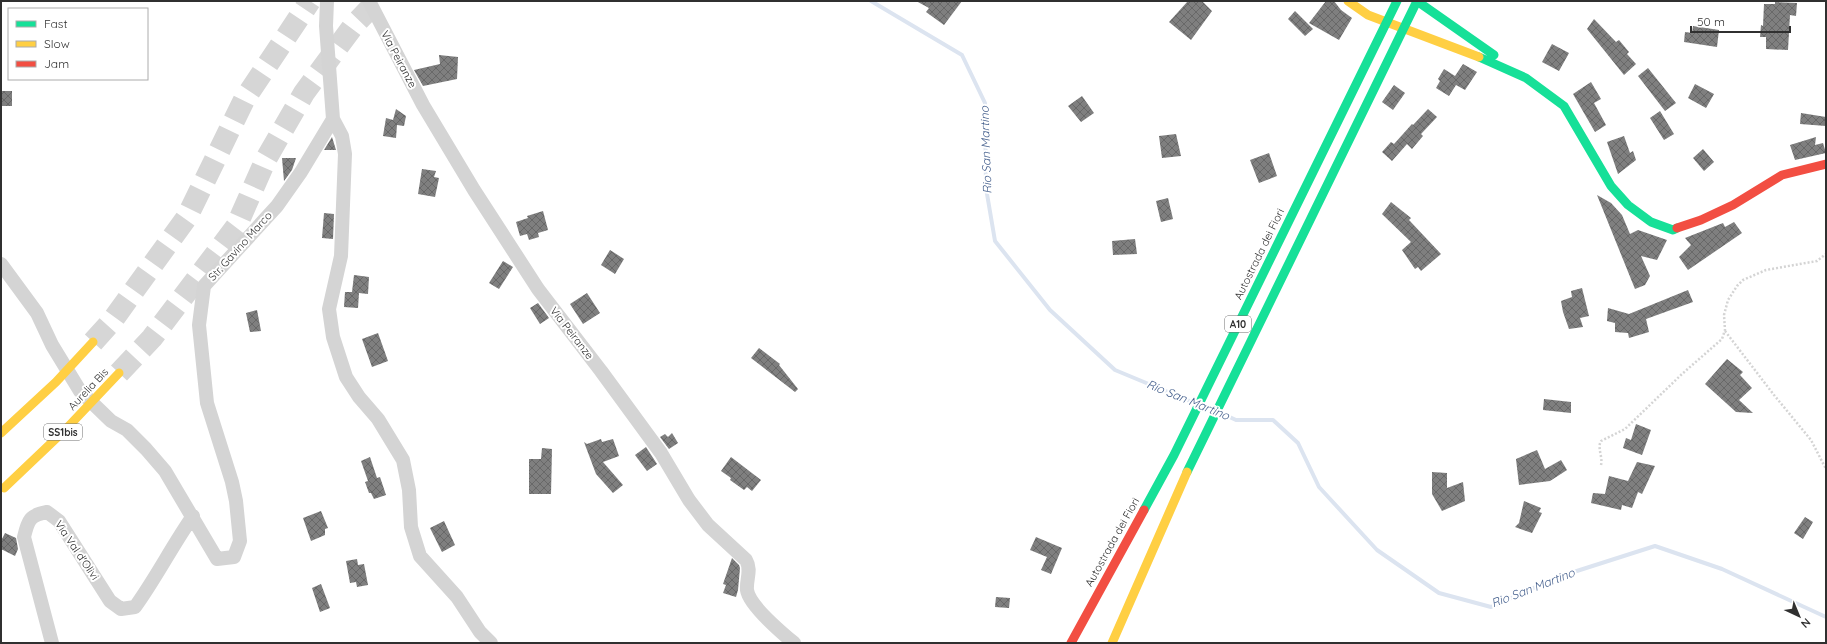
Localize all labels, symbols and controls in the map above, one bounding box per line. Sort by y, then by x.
legend [8,8,148,80]
scale bar [1691,8,1790,34]
text: 50 m [1697,14,1725,29]
text: Fast [44,16,68,31]
street label: Via Peiranze [378,28,420,90]
text: Slow [44,36,70,51]
text: Jam [44,56,69,71]
water label: Rio San Martino [976,105,995,194]
street label: Autostrada dei Fiori [1231,206,1287,302]
street label: Str. Gavino Marco [205,208,275,284]
street label: Via Peiranze [547,304,597,362]
road number: A10 [1225,316,1251,332]
street label: Aurelia Bis [65,365,111,413]
water label: Rio San Martino [1145,376,1232,423]
road number: SS1bis [44,424,82,440]
street label: Autostrada dei Fiori [1082,495,1142,589]
street label: Via Val d'Olivi [52,517,102,583]
water label: Rio San Martino [1489,564,1577,610]
north arrow [1779,596,1819,636]
text: N [1798,615,1814,631]

